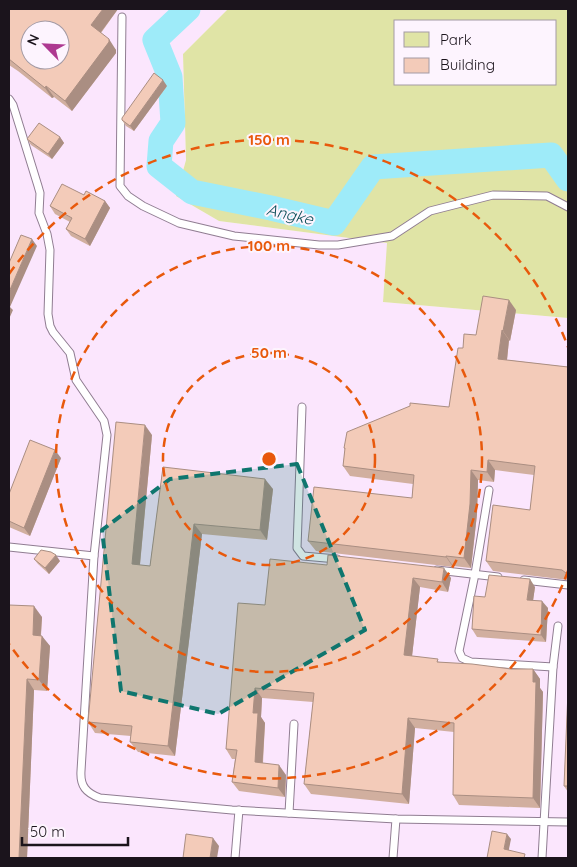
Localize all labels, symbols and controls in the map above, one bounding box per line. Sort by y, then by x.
north arrow [20,20,70,70]
legend [394,20,557,85]
text: Park [440,30,472,49]
text: N [23,31,43,48]
text: Building [440,55,495,74]
text: 150 m [248,130,290,149]
water label: Angke [265,199,316,229]
text: 100 m [248,236,290,255]
text: 50 m [251,343,287,362]
centre of rings [260,450,278,468]
scale bar [22,814,129,846]
text: 50 m [30,822,65,841]

